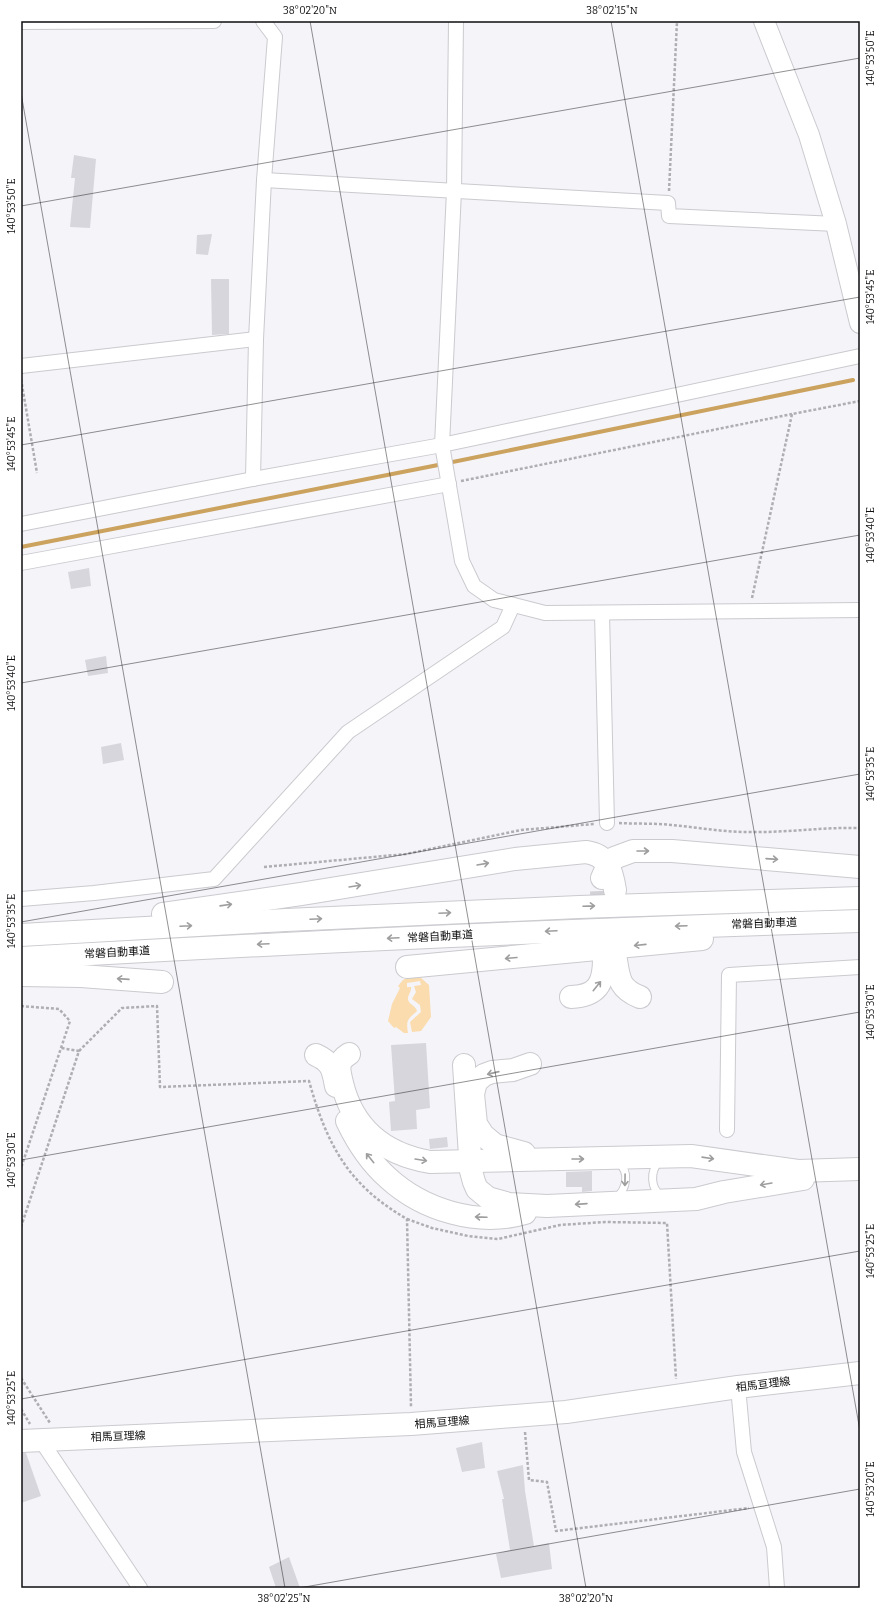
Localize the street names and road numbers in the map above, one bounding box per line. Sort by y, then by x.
street label: 常磐自動車道 [731,916,797,931]
street label: 常磐自動車道 [407,928,473,945]
street label: 常磐自動車道 [84,944,150,961]
street label: 相馬亘理線 [735,1375,791,1394]
street label: 相馬亘理線 [414,1414,470,1431]
street label: 相馬亘理線 [90,1429,146,1444]

